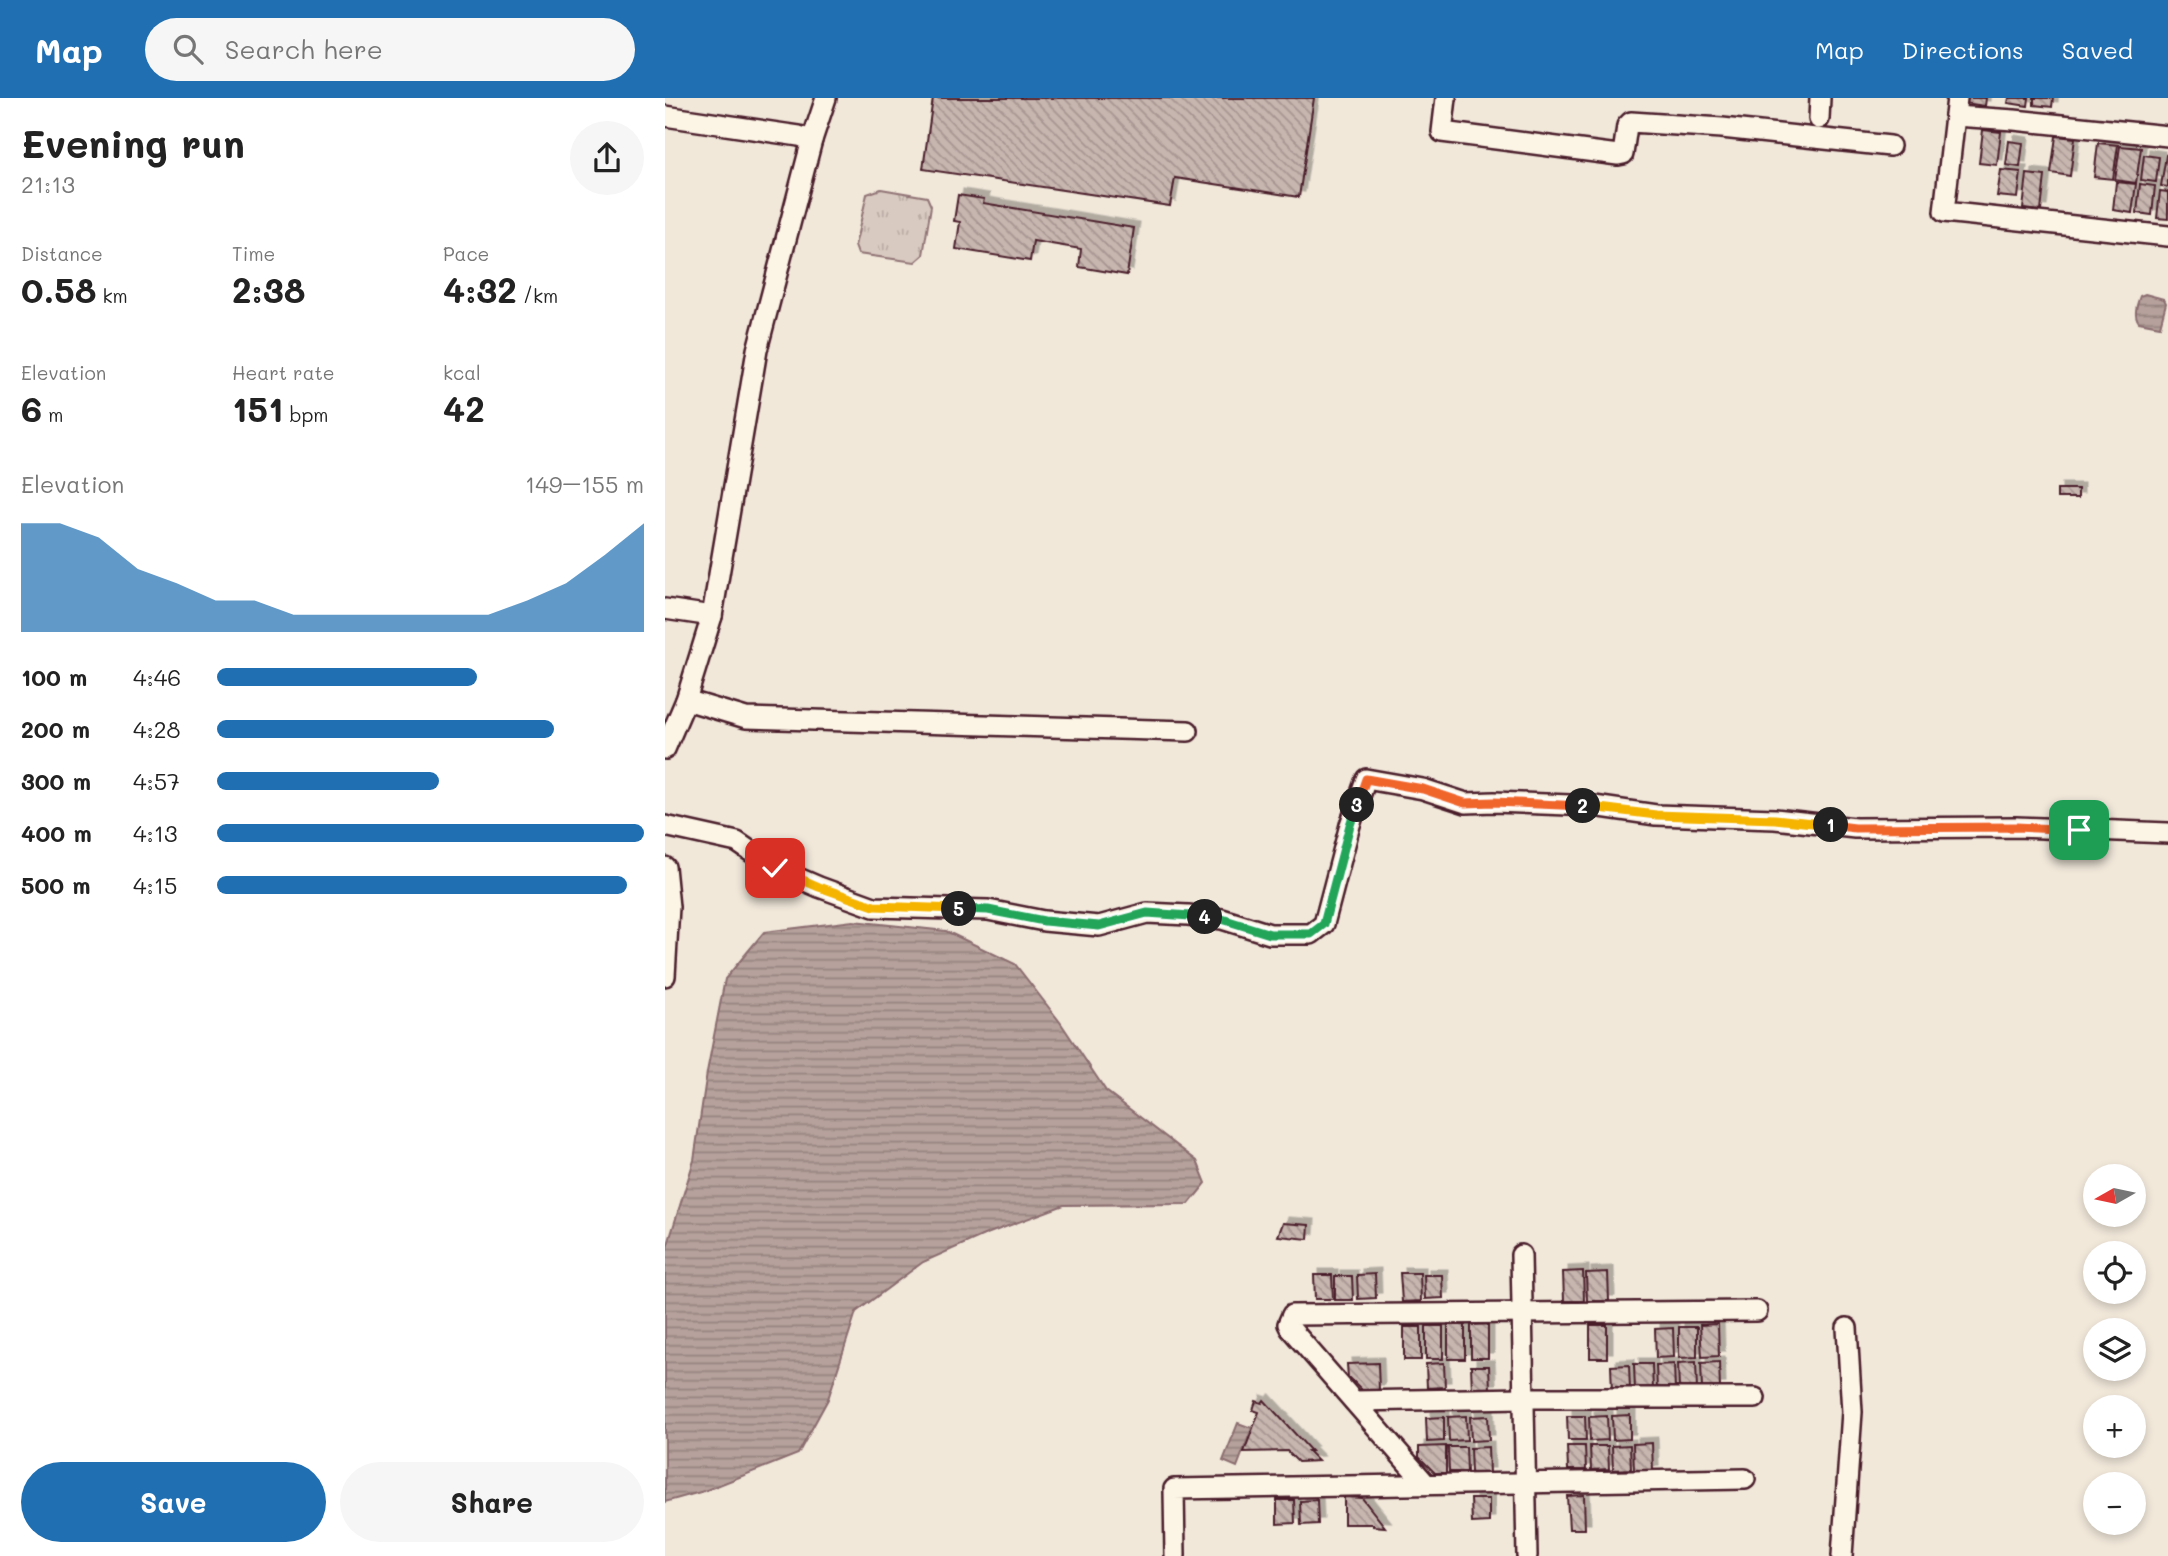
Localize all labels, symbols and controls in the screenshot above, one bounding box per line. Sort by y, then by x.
search box [145,18,635,81]
text: Map [35,28,103,71]
icon: search [169,30,207,68]
text: Search here [225,32,383,66]
text: Map [1815,34,1864,65]
text: Directions [1902,34,2024,65]
text: Saved [2062,34,2133,65]
text: Evening run [21,118,245,168]
button: share [570,121,644,195]
text: 21:13 [21,169,75,199]
text: Distance [21,241,103,266]
text: Time [232,241,275,266]
text: Pace [443,241,489,266]
text: 0.58 [21,266,96,312]
text: 2:38 [232,266,305,312]
text: 4:32 [443,266,517,312]
text: km [96,283,128,308]
text: /km [517,283,558,308]
text: Elevation [21,360,106,385]
text: Heart rate [232,360,335,385]
text: kcal [443,360,481,385]
text: 6 [21,385,42,431]
text: 151 [232,385,283,431]
text: 42 [443,385,485,431]
text: m [42,402,63,427]
text: bpm [283,402,329,427]
text: Elevation [21,469,124,499]
text: 149–155 m [525,469,644,499]
text: 100 m [21,662,87,692]
text: 4:46 [133,662,181,692]
text: 200 m [21,714,90,744]
text: 4:28 [133,714,180,744]
text: 300 m [21,766,91,796]
text: 4:57 [133,766,180,796]
pin: 3 [1339,788,1375,822]
pin: 2 [1565,788,1601,824]
text: 3 [1351,792,1362,817]
text: 2 [1577,793,1588,818]
pin [2049,800,2109,860]
pin: 1 [1813,808,1849,842]
icon: arrive [2060,811,2098,849]
text: 1 [1826,812,1835,837]
text: 400 m [21,818,92,848]
text: 4:13 [133,818,177,848]
pin [745,838,805,898]
icon: check [756,849,794,887]
text: 500 m [21,870,91,900]
text: 4:15 [133,870,177,900]
pin: 5 [941,892,977,926]
text: 5 [953,896,964,921]
pin: 4 [1187,900,1223,934]
text: 4 [1198,904,1211,929]
north arrow [2083,1164,2145,1227]
map controls [2083,1164,2146,1535]
button: locate [2083,1241,2146,1304]
button: layers [2083,1318,2146,1381]
button: + [2083,1395,2146,1458]
button: Save [21,1462,326,1542]
button: Share [340,1462,644,1542]
button: − [2083,1472,2146,1535]

